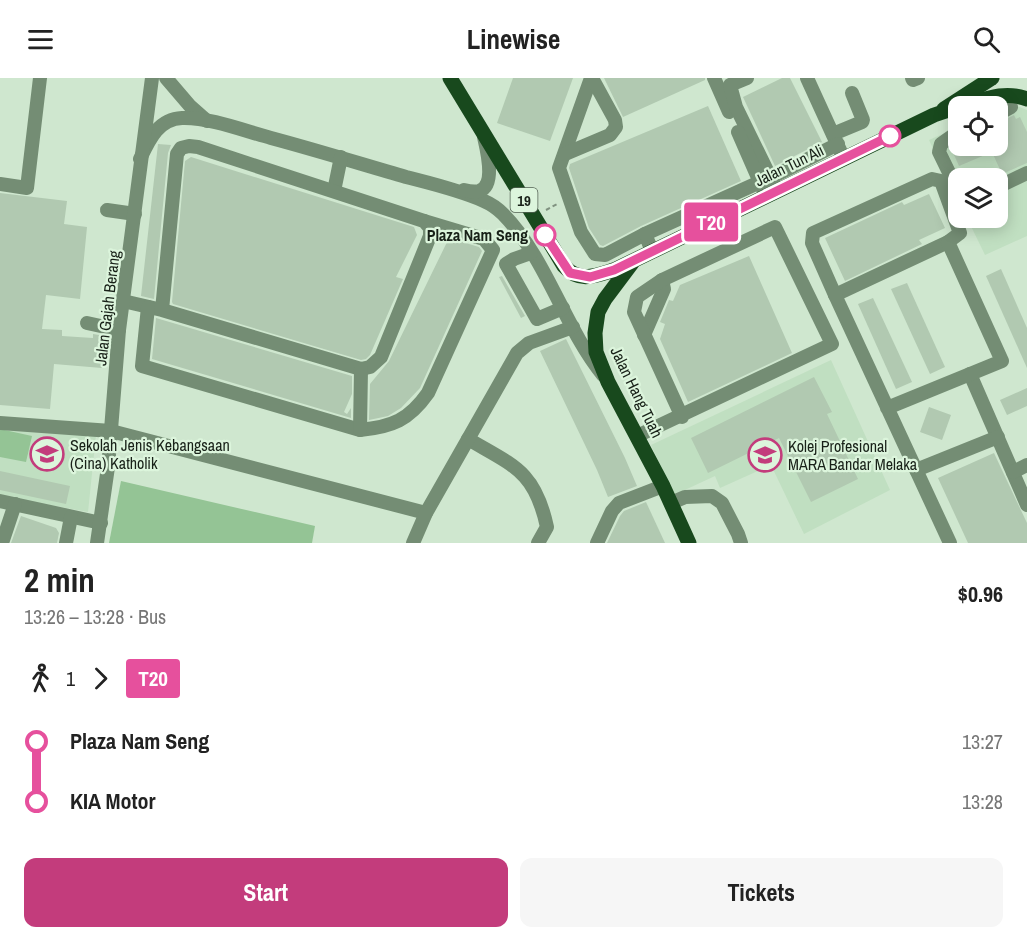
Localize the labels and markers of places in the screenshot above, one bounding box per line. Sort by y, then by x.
unlabelled marker [879,125,901,147]
place label: Plaza Nam Seng [427,224,528,246]
marker: Plaza Nam Seng [534,224,556,246]
place label: Sekolah Jenis Kebangsaan (Cina) Katholik [70,434,230,474]
place label: Kolej Profesional MARA Bandar Melaka [788,435,918,475]
school or university icon: Sekolah Jenis Kebangsaan (Cina) Katholik [29,436,65,472]
school or university icon: Kolej Profesional MARA Bandar Melaka [747,437,783,473]

